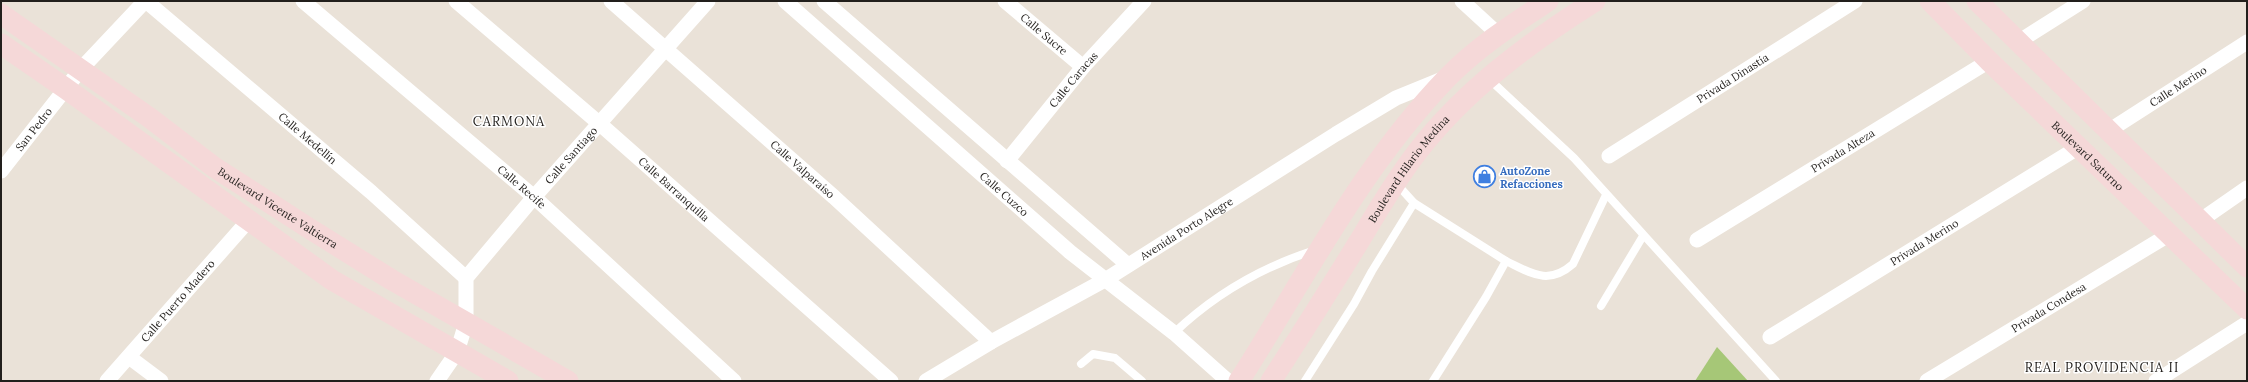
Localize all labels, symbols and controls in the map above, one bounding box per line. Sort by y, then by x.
street label: Calle Sucre [1017,10,1070,58]
street label: Calle Caracas [1046,49,1101,110]
street label: Privada Dinastía [1694,50,1771,106]
street label: Calle Merino [2147,63,2209,110]
street label: San Pedro [12,105,55,154]
street label: Calle Medellín [275,109,340,167]
street label: Boulevard Hilario Medina [1365,112,1452,225]
district label: CARMONA [473,113,545,130]
street label: Boulevard Saturno [2049,118,2127,194]
street label: Calle Santiago [542,124,600,187]
street label: Privada Alteza [1808,126,1878,175]
street label: Calle Valparaíso [767,137,838,201]
street label: Calle Barranquilla [635,154,713,225]
street label: Calle Recife [495,162,549,212]
street label: Boulevard Vicente Valtierra [215,164,341,252]
shop icon: AutoZone Refacciones [1472,164,1498,190]
place label: AutoZone Refacciones [1500,164,1563,191]
street label: Calle Cuzco [977,169,1031,219]
street label: Avenida Porto Alegre [1137,194,1236,264]
street label: Privada Merino [1887,216,1961,269]
street label: Calle Puerto Madero [138,257,218,345]
street label: Privada Condesa [2009,279,2089,335]
district label: REAL PROVIDENCIA II [2025,359,2179,376]

